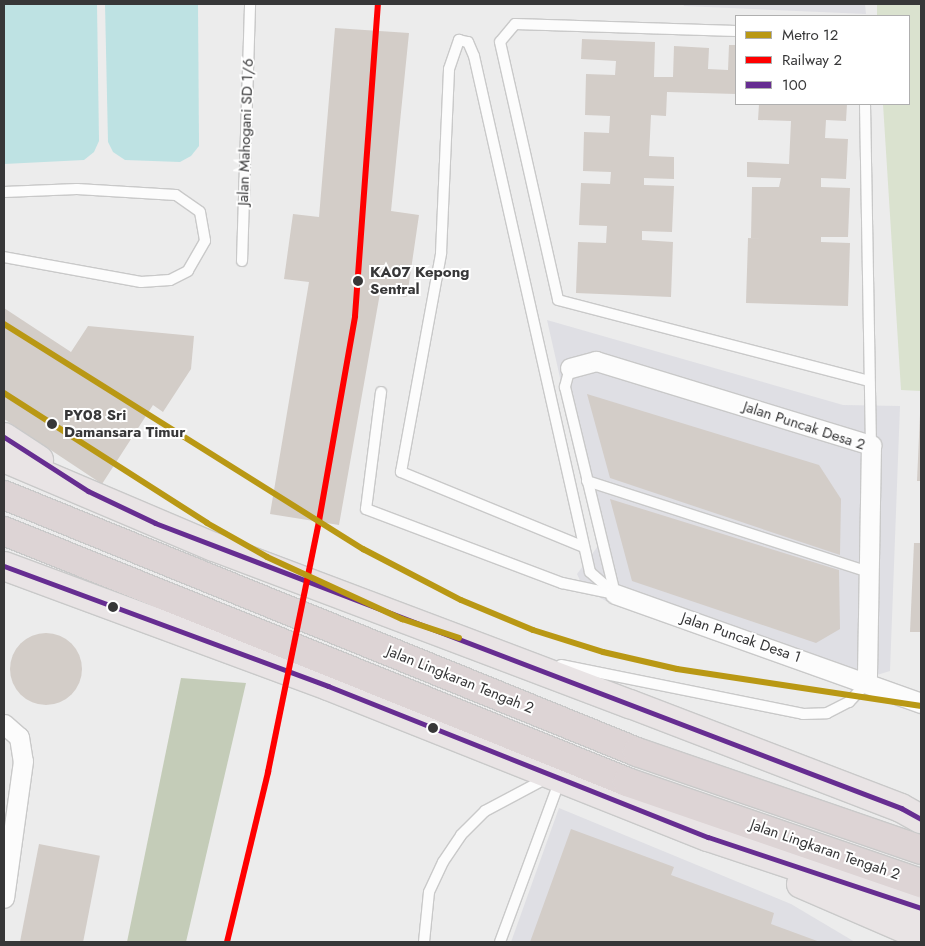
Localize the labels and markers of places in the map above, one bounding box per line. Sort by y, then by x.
place label: KA07 Kepong Sentral [370,263,469,298]
marker: KA07 Kepong Sentral [350,273,366,289]
place label: PY08 Sri Damansara Timur [64,406,185,441]
marker: PY08 Sri Damansara Timur [44,416,60,432]
unlabelled marker [108,602,118,612]
unlabelled marker [428,723,438,733]

